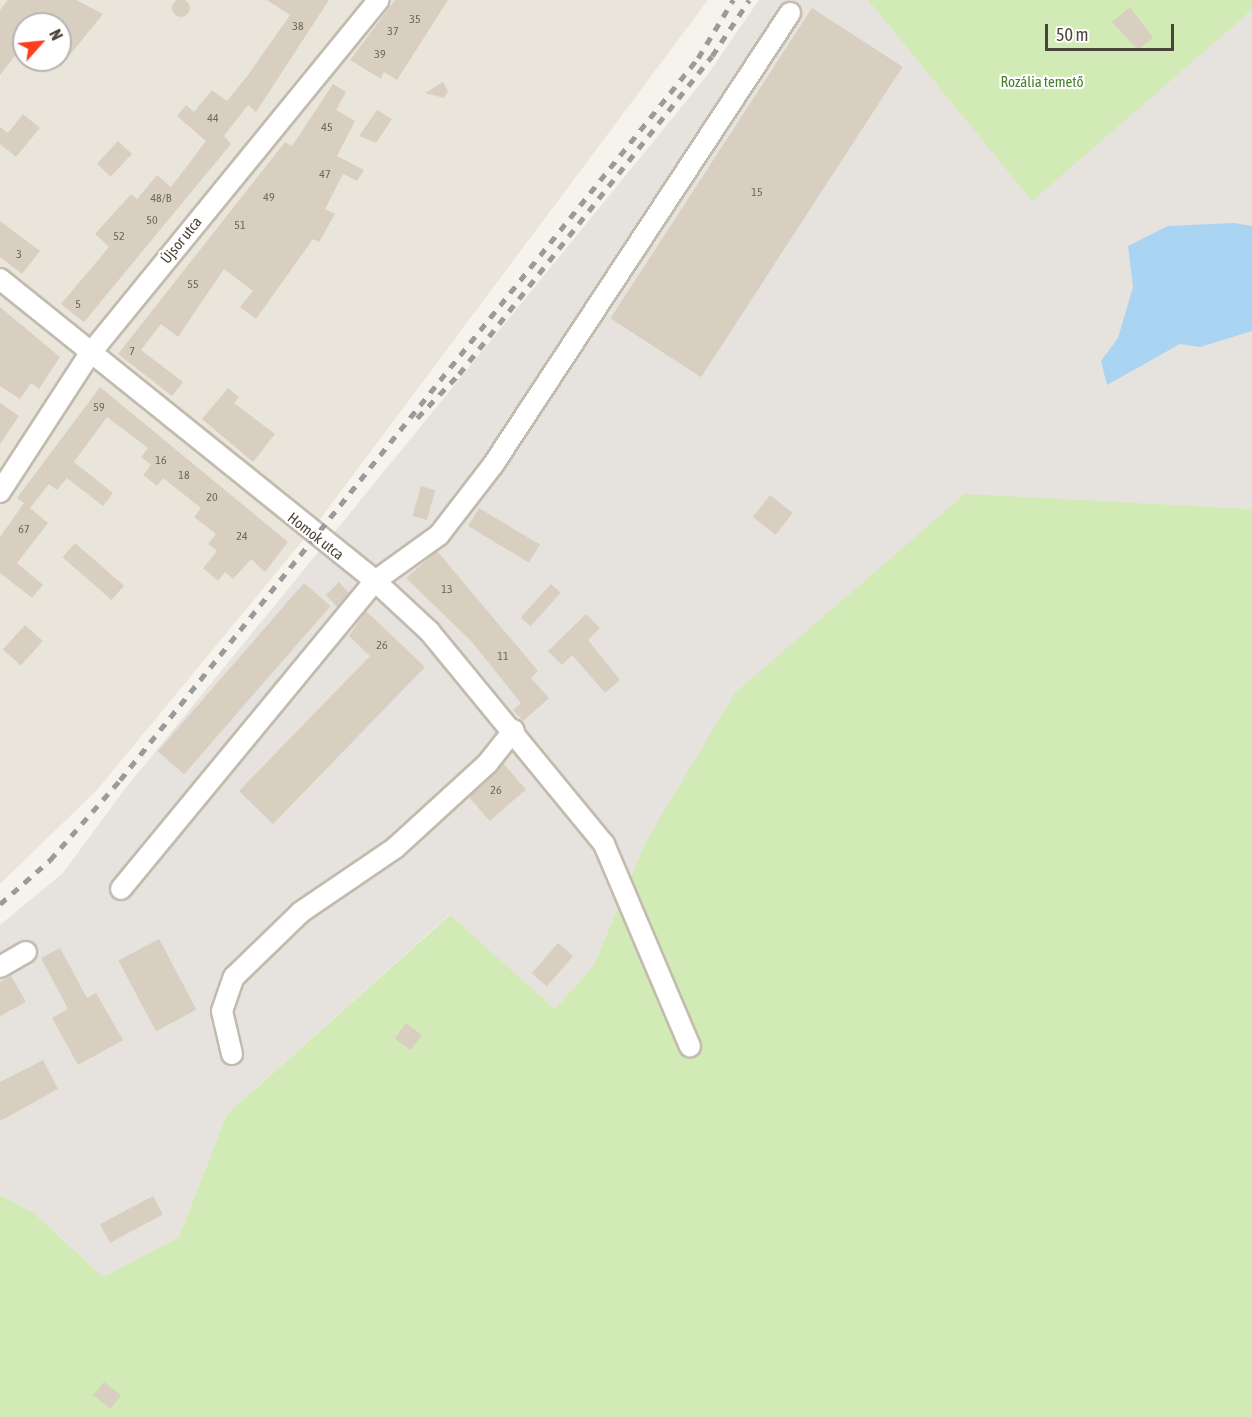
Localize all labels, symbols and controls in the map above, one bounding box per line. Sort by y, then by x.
north arrow [12,12,72,72]
scale bar [1048,12,1177,50]
house number: 35 [409,13,421,27]
house number: 38 [292,20,304,34]
text: 50 m [1056,24,1088,45]
house number: 37 [387,25,399,39]
text: N [46,26,66,43]
house number: 39 [374,48,386,62]
park label: Rozália temető [1000,73,1084,91]
house number: 44 [207,112,219,126]
house number: 45 [321,121,333,135]
house number: 47 [319,168,331,182]
house number: 15 [751,186,763,200]
house number: 49 [263,191,275,205]
house number: 48/B [150,192,172,206]
street label: Újsor utca [157,213,205,267]
house number: 50 [146,214,158,228]
house number: 51 [234,219,246,233]
house number: 52 [113,230,125,244]
house number: 3 [16,248,22,262]
house number: 55 [187,278,199,292]
house number: 5 [75,298,81,312]
house number: 7 [129,345,135,359]
house number: 59 [93,401,105,415]
house number: 16 [155,454,167,468]
house number: 18 [178,469,190,483]
house number: 20 [206,491,218,505]
street label: Homok utca [284,509,348,563]
house number: 67 [18,523,30,537]
house number: 24 [236,530,248,544]
house number: 13 [441,583,453,597]
house number: 26 [376,639,388,653]
house number: 11 [497,650,509,664]
house number: 26 [490,784,502,798]

